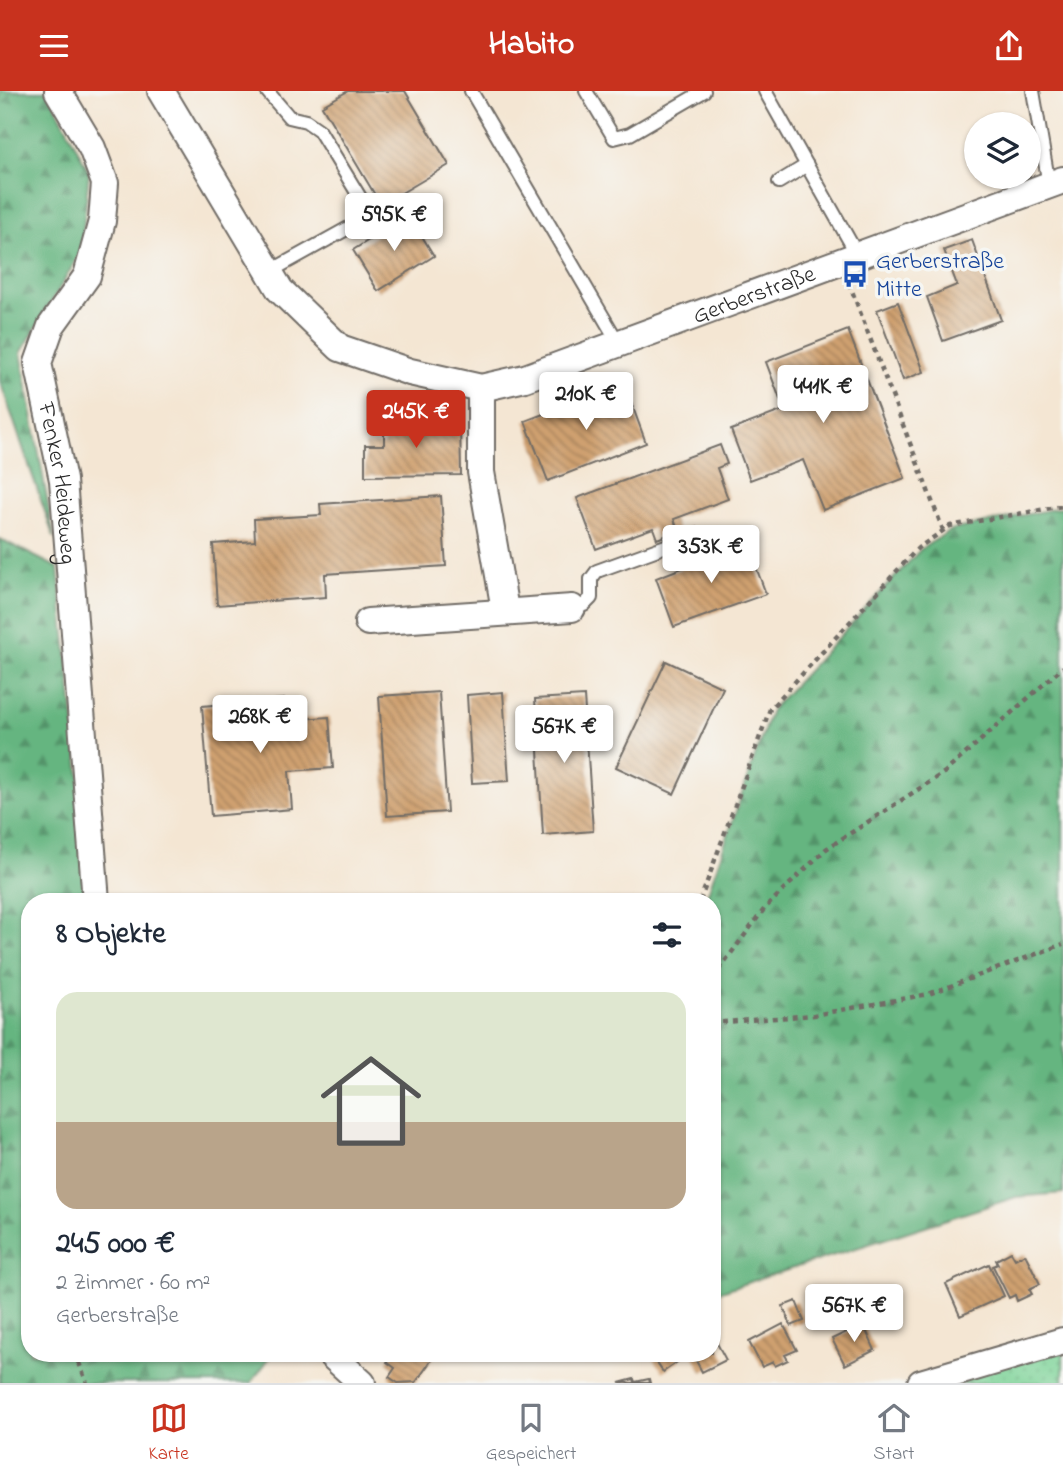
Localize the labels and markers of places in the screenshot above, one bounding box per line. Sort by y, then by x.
pin: 595K € [337,193,451,253]
place label: Gerberstraße Mitte [876,245,1004,308]
bus stop icon: Gerberstraße Mitte [840,259,870,289]
pin: 441K € [766,365,880,425]
pin: 210K € [529,373,643,432]
pin: 245K € [359,391,473,450]
pin: 353K € [654,525,768,585]
pin: 268K € [203,695,317,755]
pin: 567K € [507,705,621,765]
pin: 567K € [797,1285,911,1344]

